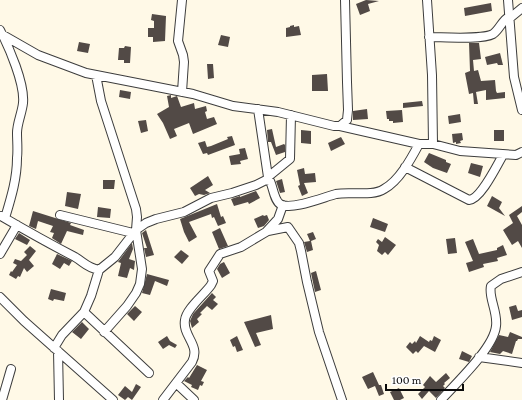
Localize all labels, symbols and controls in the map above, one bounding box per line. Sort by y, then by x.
scale bar [386,366,463,392]
text: 100 m [392,373,422,387]

